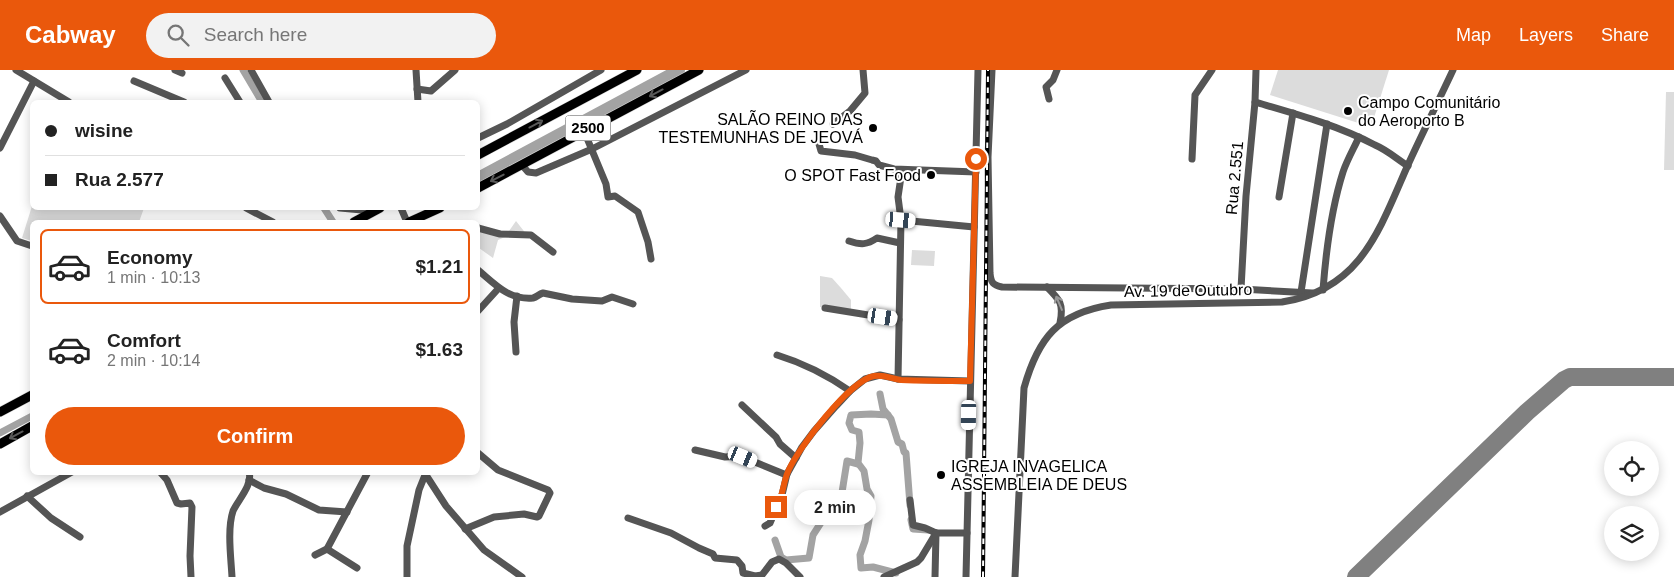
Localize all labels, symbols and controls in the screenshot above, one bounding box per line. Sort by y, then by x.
search box [146,13,496,58]
text: Cabway [25,21,116,48]
icon: search [164,21,192,49]
text: Search here [204,24,307,45]
text: Map [1456,25,1491,45]
text: Layers [1519,25,1573,45]
text: Share [1601,25,1649,45]
one-way arrow [648,88,663,98]
place label: Campo Comunitário do Aeroporto B [1358,94,1500,129]
marker: Campo Comunitário do Aeroporto B [1342,105,1354,117]
place label: SALÃO REINO DAS TESTEMUNHAS DE JEOVÁ [659,109,863,146]
road number: 2500 [566,116,610,140]
one-way arrow [528,119,543,128]
text: wisine [75,120,133,141]
marker: SALÃO REINO DAS TESTEMUNHAS DE JEOVÁ [867,122,879,134]
street label: Rua 2.551 [1223,140,1246,216]
route start [965,148,987,170]
place label: O SPOT Fast Food [784,167,921,184]
text: Rua 2.577 [75,169,164,190]
marker: O SPOT Fast Food [925,169,937,181]
one-way arrow [490,174,505,183]
car [885,211,916,229]
icon: car [47,244,92,289]
text: Economy [107,247,193,268]
text: $1.21 [415,256,463,277]
text: 1 min · 10:13 [107,269,200,286]
street label: Av. 19 de Outubro [1124,281,1252,300]
one-way arrow [1054,296,1063,311]
car [867,307,898,327]
icon: car [47,327,92,372]
text: Comfort [107,330,181,351]
text: $1.63 [415,339,463,360]
text: 2 min · 10:14 [107,352,200,369]
car [961,400,976,430]
button: Confirm [45,407,465,465]
one-way arrow [9,430,24,440]
map controls [1604,441,1659,561]
button: locate [1604,441,1659,496]
car [726,444,759,470]
place label: IGREJA INVAGELICA ASSEMBLEIA DE DEUS [951,458,1127,493]
marker: IGREJA INVAGELICA ASSEMBLEIA DE DEUS [935,469,947,481]
callout: 2 min [794,490,876,524]
route end [765,496,787,518]
text: 2 min [814,499,856,516]
button: layers [1604,506,1659,561]

